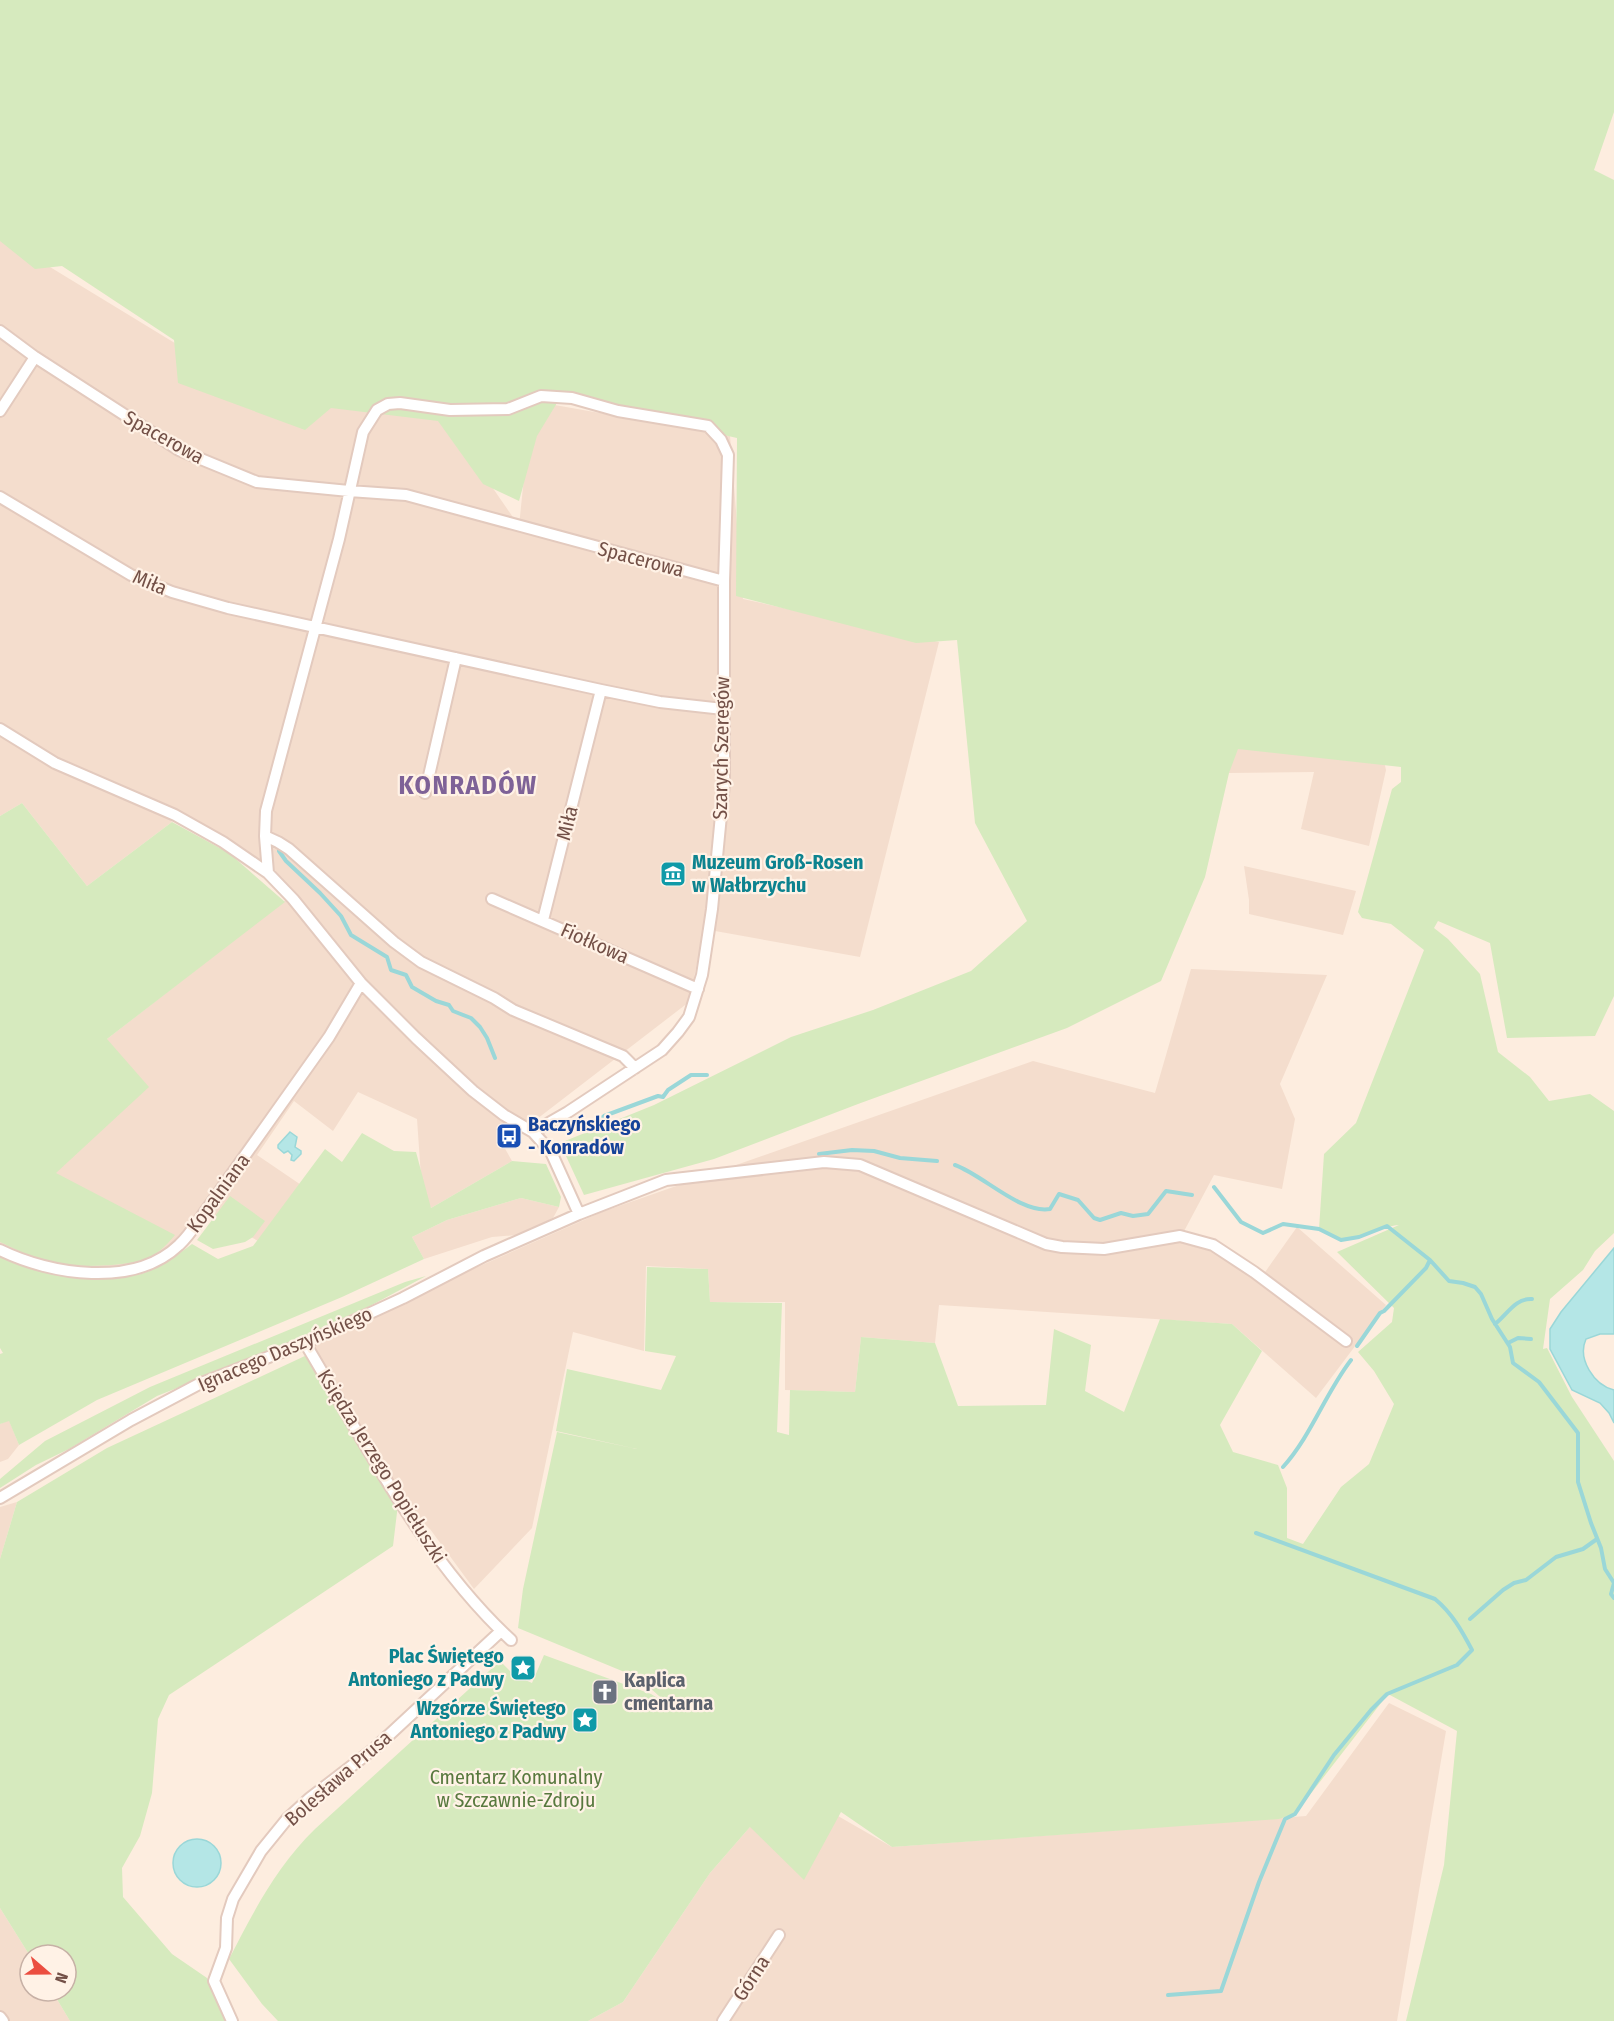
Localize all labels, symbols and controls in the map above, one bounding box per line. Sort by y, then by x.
street label: Spacerowa [120,405,208,469]
street label: Spacerowa [595,536,687,582]
street label: Miła [129,564,171,600]
street label: Szarych Szeregów [708,676,734,820]
district label: KONRADÓW [398,769,538,801]
street label: Miła [551,803,583,843]
place label: Muzeum Groß-Rosen w Wałbrzychu [692,850,863,897]
museum icon: Muzeum Groß-Rosen w Wałbrzychu [658,859,688,889]
street label: Fiołkowa [557,917,633,969]
place label: Baczyńskiego - Konradów [528,1112,641,1159]
bus stop icon: Baczyńskiego - Konradów [494,1121,524,1151]
street label: Kopalniana [181,1149,255,1237]
street label: Ignacego Daszyńskiego [194,1301,376,1397]
street label: Księdza Jerzego Popiełuszki [312,1365,452,1567]
place label: Plac Świętego Antoniego z Padwy [348,1644,504,1691]
place icon: Plac Świętego Antoniego z Padwy [508,1653,538,1683]
place label: Kaplica cmentarna [624,1668,713,1715]
church icon: Kaplica cmentarna [590,1677,620,1707]
place label: Wzgórze Świętego Antoniego z Padwy [410,1696,566,1743]
place icon: Wzgórze Świętego Antoniego z Padwy [570,1705,600,1735]
street label: Bolesława Prusa [280,1725,396,1831]
park label: Cmentarz Komunalny w Szczawnie-Zdroju [430,1765,602,1812]
north arrow [18,1943,78,2003]
street label: Górna [728,1951,774,2005]
text: N [51,1970,72,1986]

